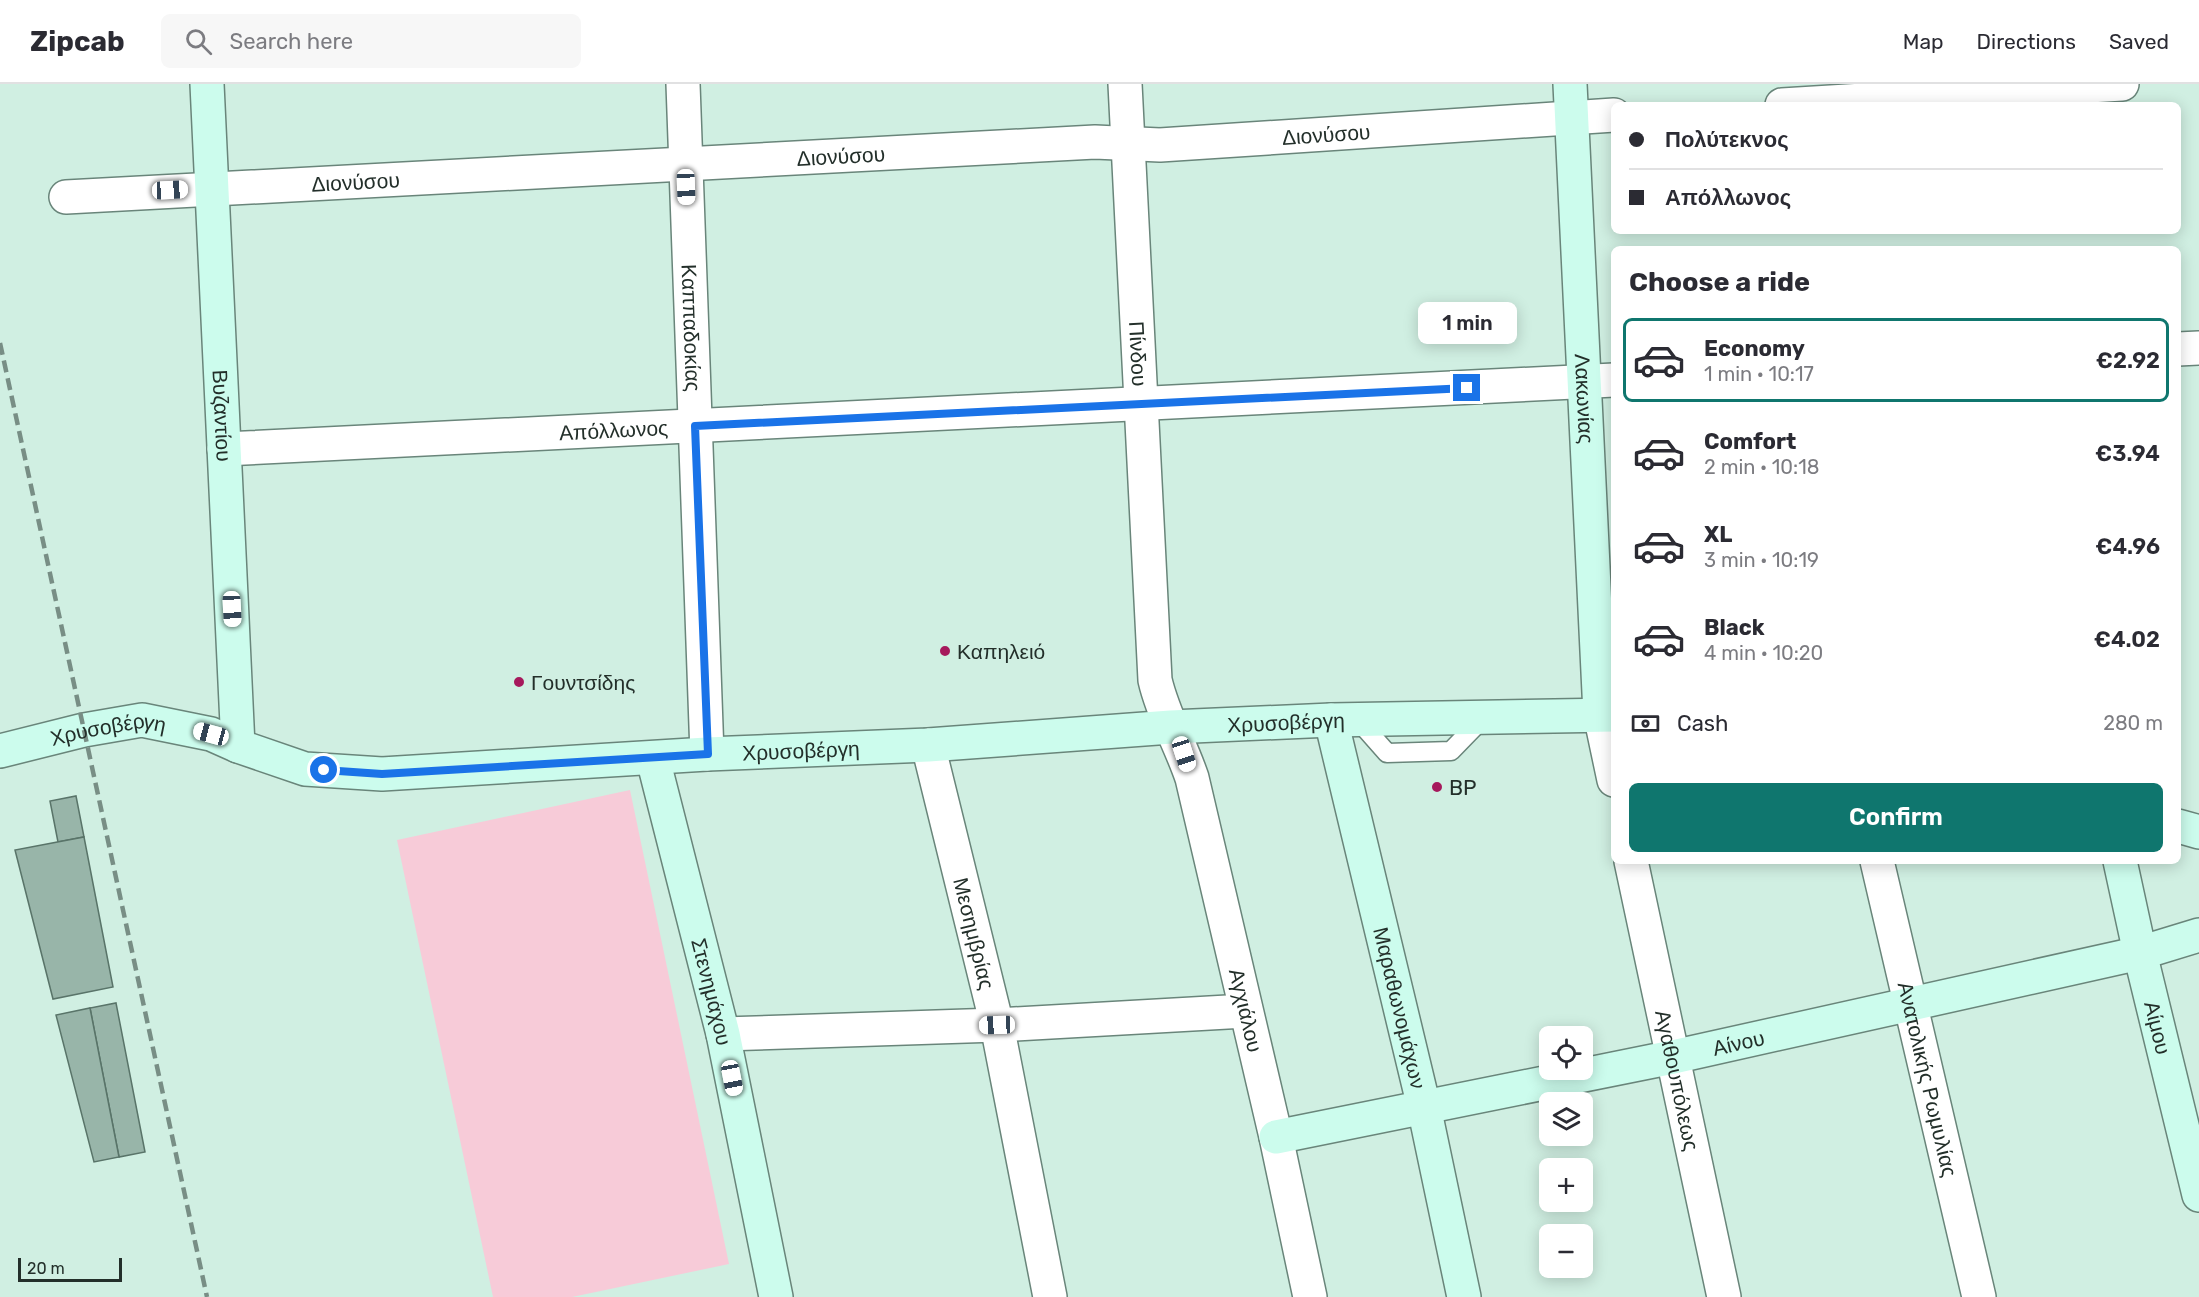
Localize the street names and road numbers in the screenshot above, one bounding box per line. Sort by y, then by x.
street label: Διονύσου [1281,119,1371,149]
street label: Διονύσου [796,141,886,170]
street label: Διονύσου [311,167,400,196]
street label: Καππαδοκίας [677,264,707,392]
street label: Πίνδου [1124,320,1153,387]
street label: Λακωνίας [1570,353,1600,444]
street label: Βυζαντίου [208,369,237,462]
street label: Απόλλωνος [558,414,669,445]
street label: Χρυσοβέργη [48,707,168,750]
street label: Χρυσοβέργη [1227,707,1345,737]
street label: Χρυσοβέργη [742,735,860,765]
street label: Μεσημβρίας [949,875,1000,992]
street label: Μαραθωνομάχων [1369,924,1432,1091]
street label: Στενημάχου [687,935,737,1047]
street label: Αγχιάλου [1224,966,1268,1055]
street label: Ανατολικής Ρωμυλίας [1893,979,1963,1179]
street label: Αίμου [2140,998,2177,1057]
street label: Αγαθουπόλεως [1651,1007,1705,1153]
street label: Αίνου [1710,1025,1767,1060]

